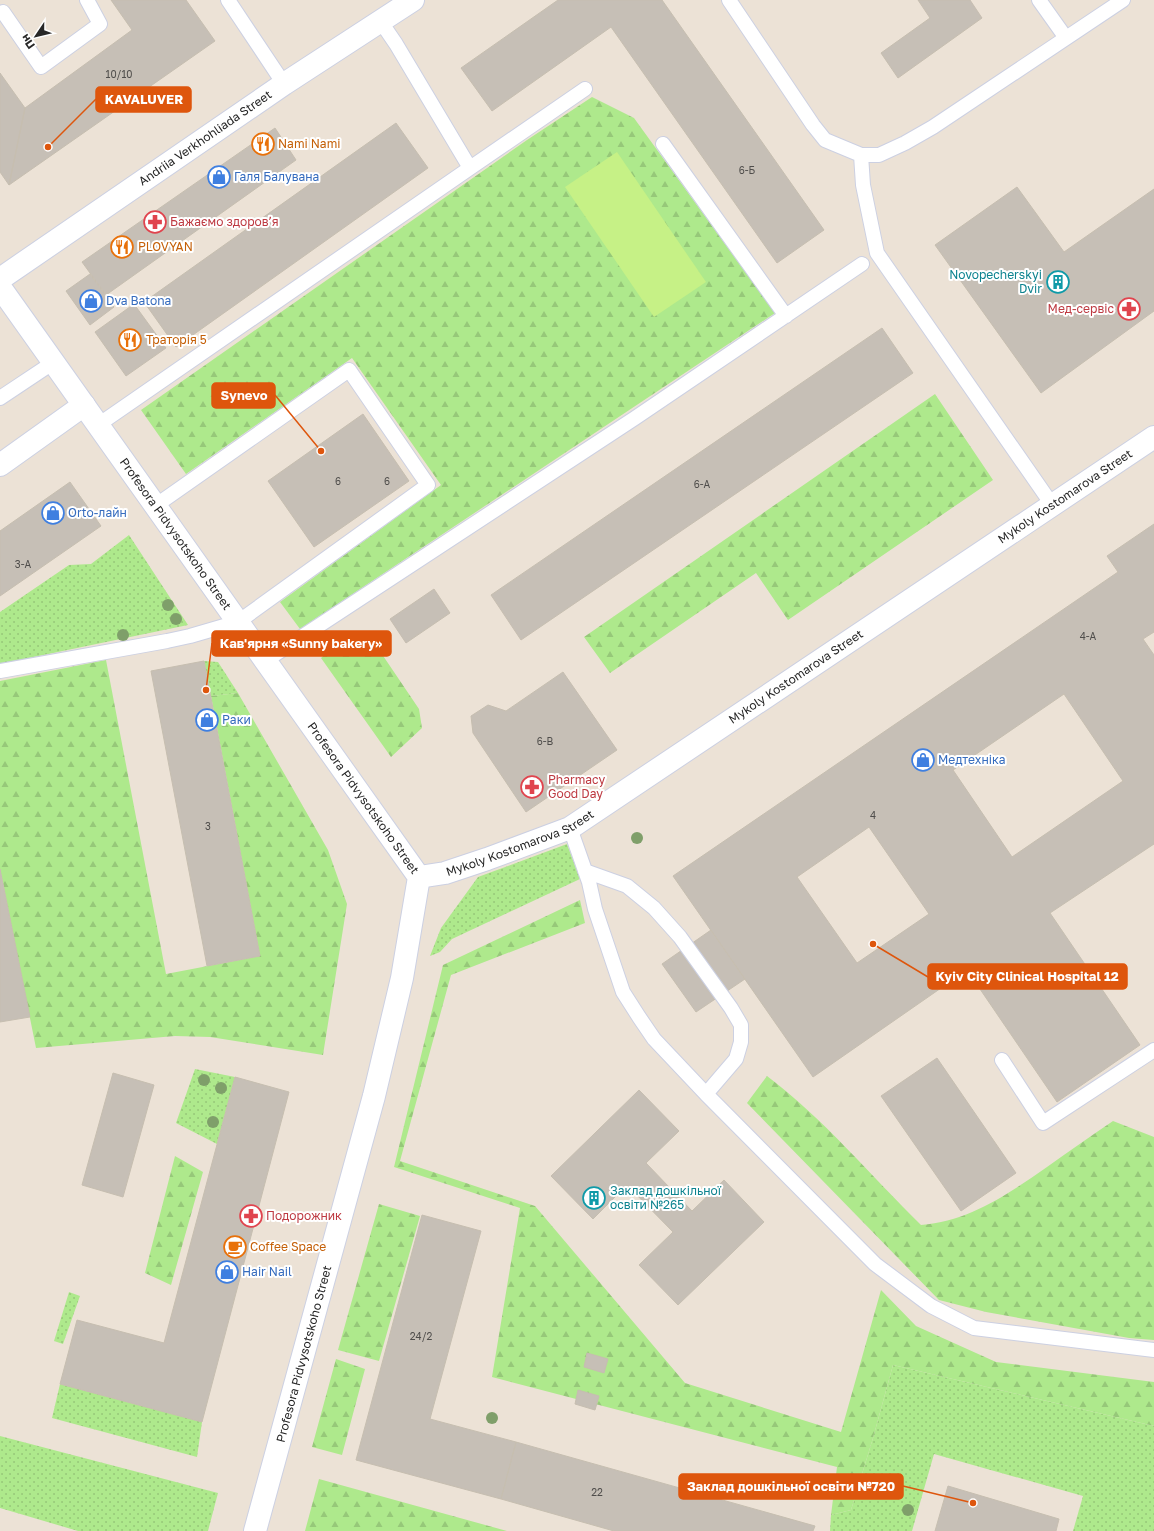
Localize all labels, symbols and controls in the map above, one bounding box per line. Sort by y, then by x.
north arrow [16,16,56,56]
text: Пн [18,32,37,52]
house number: 10/10 [106,68,132,80]
callout: KAVALUVER [96,87,191,112]
street label: Andriia Verkhohliada Street [136,87,275,189]
text: KAVALUVER [105,91,183,107]
restaurant icon: Nami Nami [250,131,276,157]
place label: Nami Nami [278,136,340,151]
shop icon: Галя Балувана [206,164,232,190]
house number: 6-Б [739,164,756,176]
place label: Галя Балувана [234,169,319,184]
pharmacy icon: Бажаємо здоровʼя [142,209,168,235]
place label: Бажаємо здоровʼя [170,214,279,229]
restaurant icon: PLOVYAN [109,234,135,260]
place label: PLOVYAN [138,239,193,254]
place label: Novopecherskyi Dvir [949,267,1042,296]
building icon: Novopecherskyi Dvir [1045,269,1071,295]
shop icon: Dva Batona [78,288,104,314]
place label: Dva Batona [106,293,171,308]
pharmacy icon: Мед-сервіс [1116,296,1142,322]
place label: Мед-сервіс [1048,301,1114,316]
restaurant icon: Траторія 5 [117,327,143,353]
place label: Траторія 5 [146,332,207,347]
callout: Synevo [212,383,275,408]
text: Synevo [221,387,268,403]
street label: Mykoly Kostomarova Street [995,446,1135,546]
street label: Profesora Pidvysotskoho Street [117,455,235,613]
house number: 6 [335,475,341,487]
house number: 6 [384,475,390,487]
house number: 6-А [694,478,711,490]
shop icon: Orto-лайн [40,500,66,526]
place label: Orto-лайн [68,505,127,520]
house number: 3-А [15,558,31,570]
street label: Mykoly Kostomarova Street [726,626,866,727]
house number: 4-А [1080,630,1097,642]
callout: Кав'ярня «Sunny bakery» [212,631,391,656]
text: Кав'ярня «Sunny bakery» [220,635,382,651]
shop icon: Раки [194,707,220,733]
place label: Раки [222,712,251,727]
street label: Profesora Pidvysotskoho Street [304,719,423,877]
house number: 6-В [537,735,554,747]
shop icon: Медтехніка [910,747,936,773]
place label: Медтехніка [938,752,1005,767]
place label: Pharmacy Good Day [548,772,605,801]
pharmacy icon: Pharmacy Good Day [519,774,545,800]
street label: Mykoly Kostomarova Street [444,806,597,879]
house number: 4 [870,809,876,821]
house number: 3 [205,820,211,832]
callout: Kyiv City Clinical Hospital 12 [928,964,1127,989]
text: Kyiv City Clinical Hospital 12 [935,968,1119,984]
place label: Заклад дошкільної освіти №265 [610,1183,722,1212]
building icon: Заклад дошкільної освіти №265 [581,1185,607,1211]
pharmacy icon: Подорожник [238,1203,264,1229]
place label: Подорожник [266,1208,342,1223]
cafe icon: Coffee Space [222,1234,248,1260]
place label: Coffee Space [250,1239,326,1254]
shop icon: Hair Nail [214,1259,240,1285]
place label: Hair Nail [242,1264,292,1279]
street label: Profesora Pidvysotskoho Street [273,1264,334,1444]
house number: 24/2 [410,1330,432,1342]
callout: Заклад дошкільної освіти №720 [679,1474,903,1499]
text: Заклад дошкільної освіти №720 [687,1478,895,1494]
house number: 22 [591,1486,603,1498]

